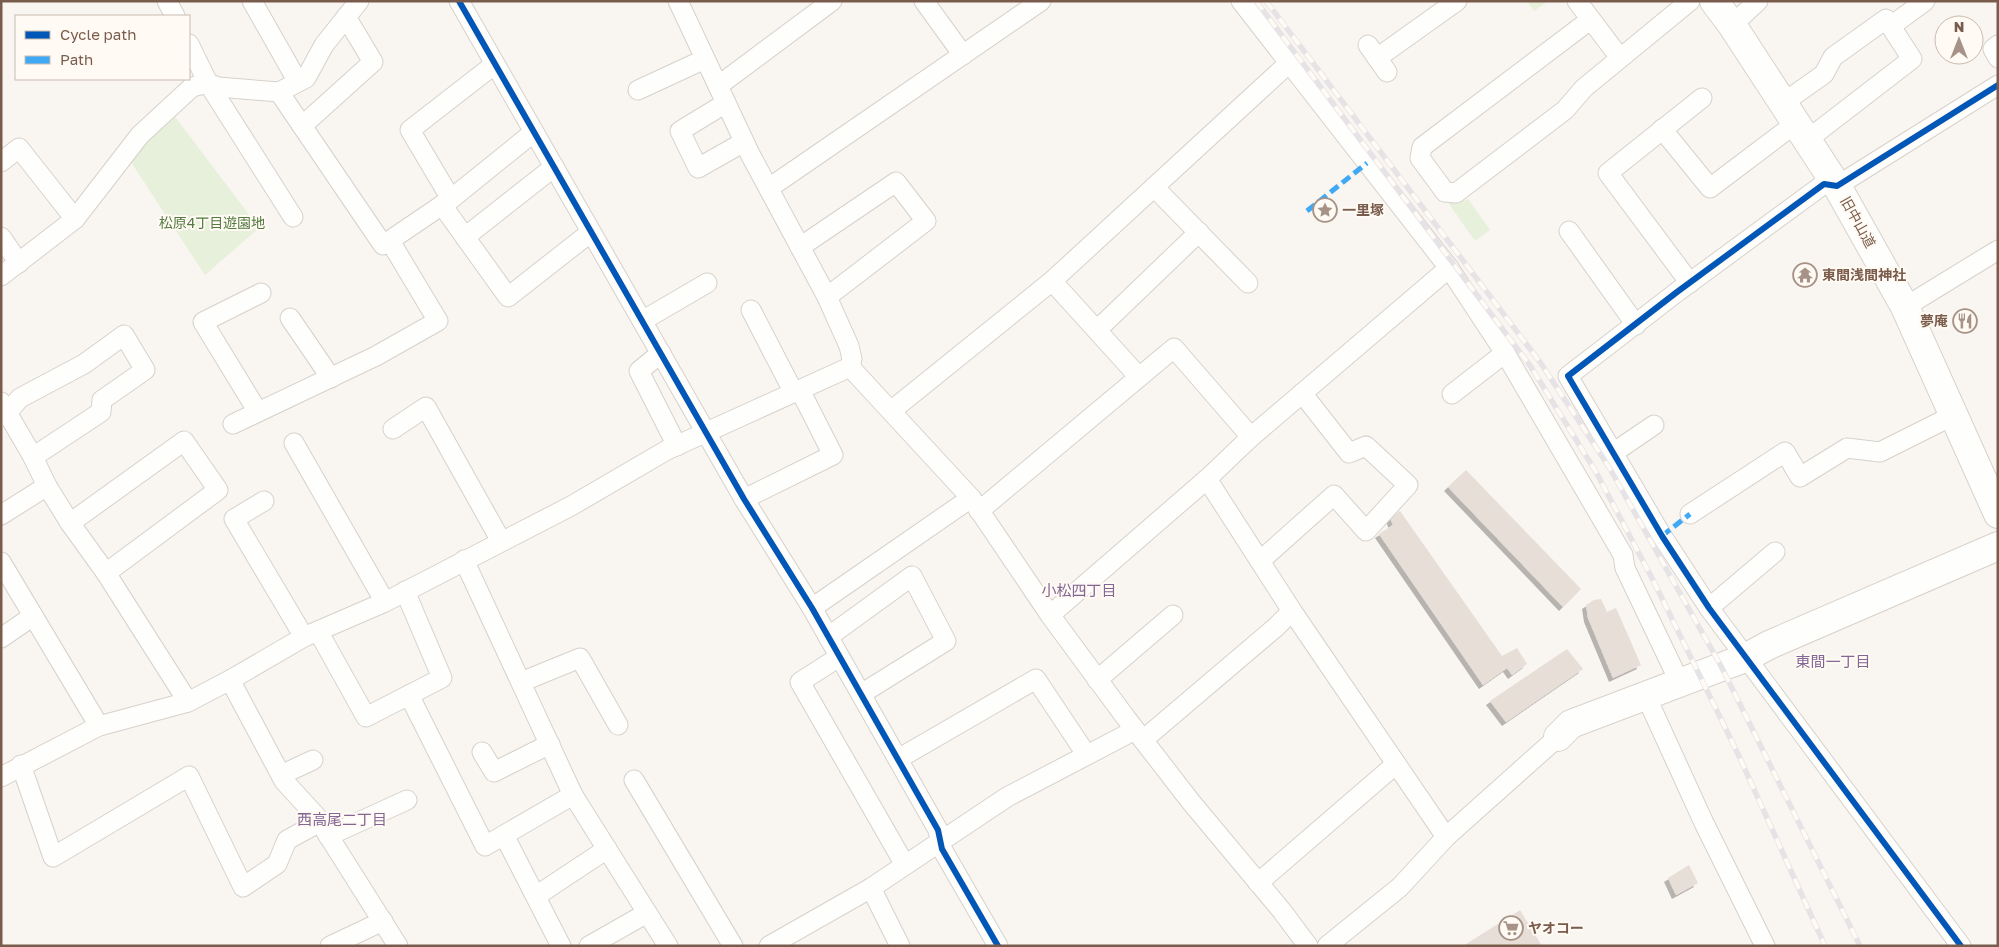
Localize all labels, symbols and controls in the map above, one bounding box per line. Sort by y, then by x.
legend [15,15,190,80]
north arrow [1934,15,1984,65]
text: N [1954,18,1964,35]
text: Cycle path [60,25,136,43]
text: Path [60,50,93,68]
street label: 旧中山道 [1837,193,1879,250]
place icon: 一里塚 [1312,197,1338,223]
place label: 一里塚 [1342,201,1384,218]
park label: 松原4丁目遊園地 [159,214,265,231]
temple icon: 東間浅間神社 [1792,262,1818,288]
place label: 東間浅間神社 [1822,266,1906,283]
restaurant icon: 夢庵 [1952,308,1978,334]
place label: 夢庵 [1920,312,1948,329]
district label: 小松四丁目 [1041,581,1117,599]
district label: 東間一丁目 [1795,652,1871,670]
district label: 西高尾二丁目 [297,810,387,828]
supermarket icon: ヤオコー [1498,915,1524,941]
place label: ヤオコー [1528,919,1584,936]

